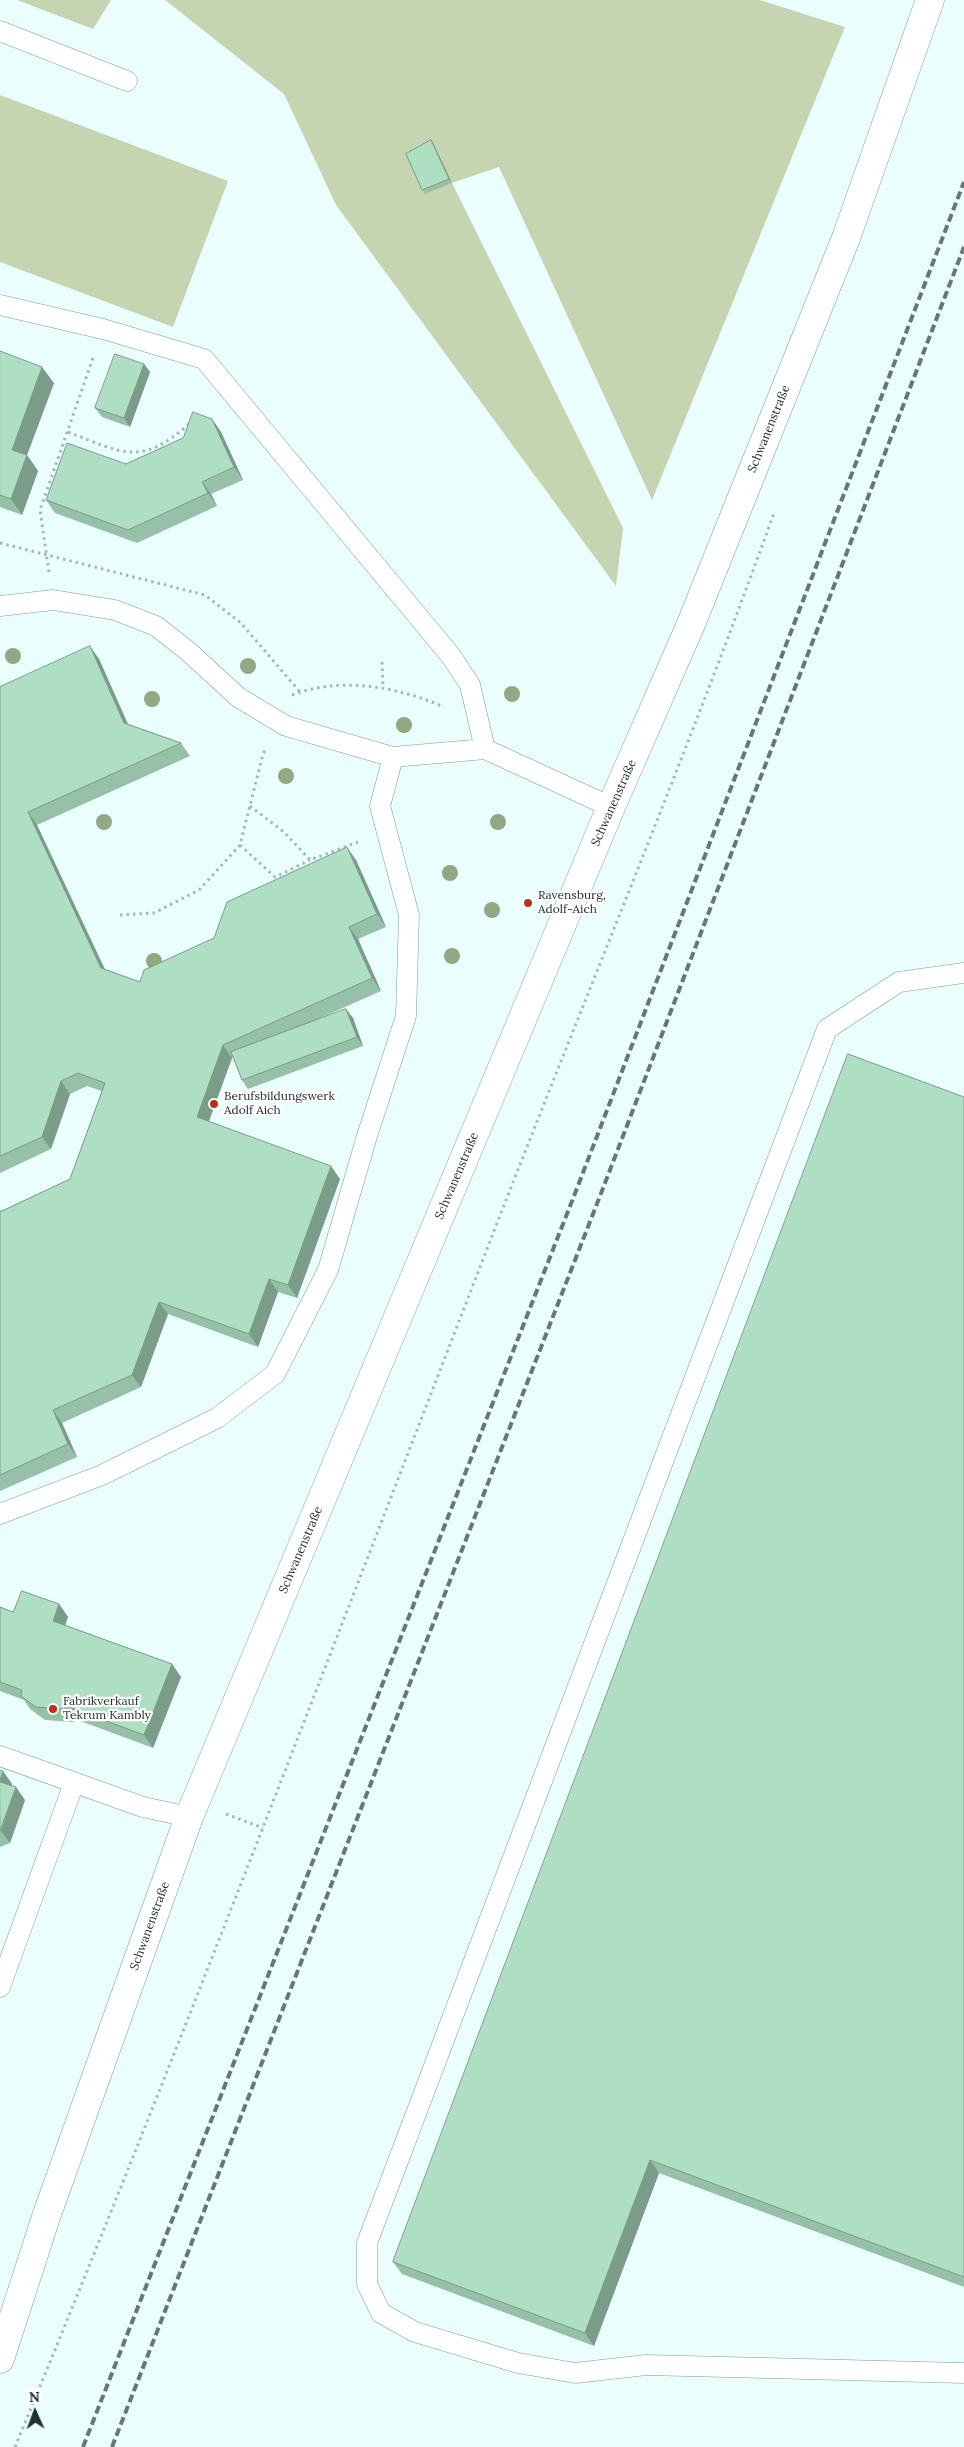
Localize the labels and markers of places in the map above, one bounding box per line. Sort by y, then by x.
place label: Ravensburg, Adolf-Aich [538,889,606,917]
marker: Ravensburg, Adolf-Aich [522,897,534,909]
place label: Berufsbildungswerk Adolf Aich [224,1090,335,1118]
marker: Berufsbildungswerk Adolf Aich [208,1098,220,1110]
place label: Fabrikverkauf Tekrum Kambly [63,1695,151,1723]
marker: Fabrikverkauf Tekrum Kambly [47,1703,59,1715]

